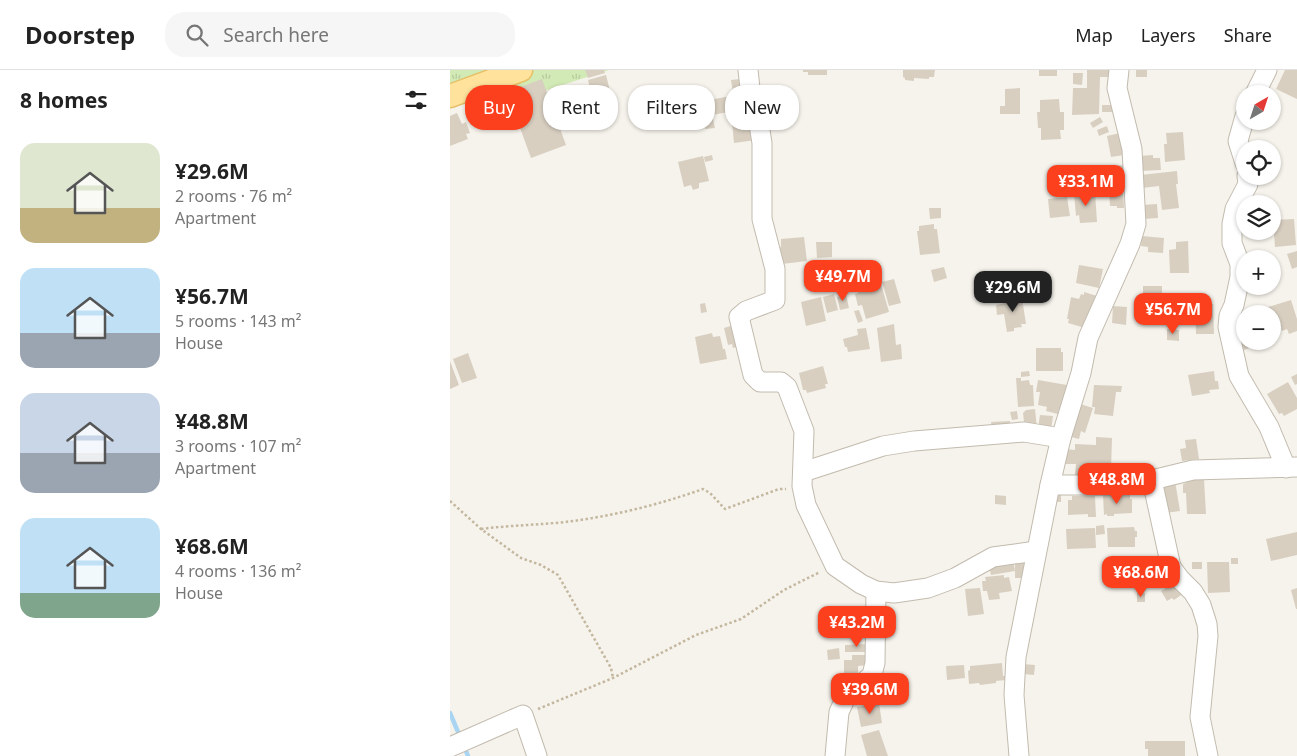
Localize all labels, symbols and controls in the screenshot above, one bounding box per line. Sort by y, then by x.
search box [165,12,515,57]
text: Doorstep [25,18,135,51]
icon: search [183,21,211,49]
text: Search here [223,22,329,48]
text: Map [1075,23,1113,47]
text: Layers [1141,23,1196,47]
text: Share [1224,23,1272,47]
chip: Buy [465,85,533,130]
chip: Rent [543,85,618,130]
chip: Filters [628,85,715,130]
chip: New [725,85,799,130]
north arrow [1236,85,1281,130]
map controls [1236,85,1281,350]
text: 8 homes [20,86,108,114]
icon: filters [402,86,430,114]
button: locate [1236,140,1281,185]
text: ¥29.6M [175,157,249,185]
icon: home [60,163,120,223]
pin: ¥33.1M [1045,164,1127,207]
text: ¥33.1M [1058,170,1114,192]
text: 2 rooms · 76 m² [175,185,292,207]
button: layers [1236,195,1281,240]
text: Apartment [175,207,256,229]
button: + [1236,250,1281,295]
pin: ¥49.7M [802,260,884,302]
text: ¥49.7M [815,265,871,287]
pin: ¥29.6M [972,270,1054,313]
text: ¥29.6M [985,276,1041,298]
text: ¥56.7M [175,282,249,310]
icon: home [60,288,120,348]
pin: ¥56.7M [1132,292,1214,335]
text: ¥56.7M [1145,298,1201,320]
button: − [1236,305,1281,350]
text: 5 rooms · 143 m² [175,310,301,332]
text: House [175,332,223,354]
text: ¥48.8M [175,407,249,435]
icon: home [60,413,120,473]
text: 3 rooms · 107 m² [175,435,301,457]
text: Apartment [175,457,256,479]
pin: ¥48.8M [1076,462,1158,505]
text: ¥48.8M [1089,468,1145,490]
text: ¥68.6M [175,532,249,560]
icon: home [60,538,120,598]
pin: ¥68.6M [1100,556,1182,598]
text: 4 rooms · 136 m² [175,560,301,582]
text: ¥68.6M [1113,561,1169,583]
text: House [175,582,223,604]
pin: ¥43.2M [816,606,898,648]
text: ¥43.2M [829,611,885,633]
pin: ¥39.6M [829,672,911,715]
text: ¥39.6M [842,678,898,700]

